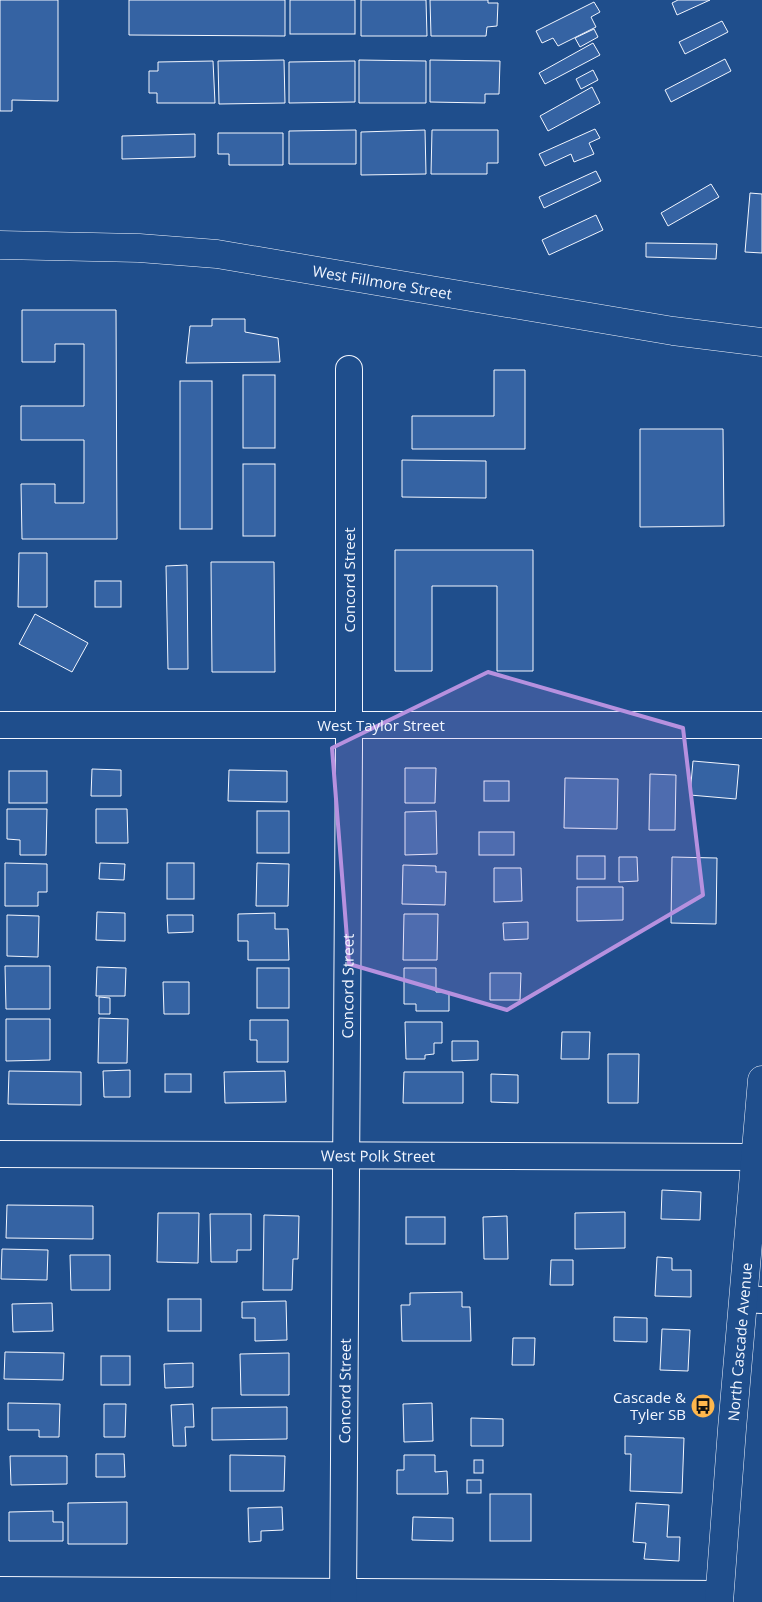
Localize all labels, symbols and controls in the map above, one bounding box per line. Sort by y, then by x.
street label: West Fillmore Street [311,260,454,304]
street label: Concord Street [339,528,359,632]
street label: West Taylor Street [317,715,445,735]
street label: Concord Street [337,933,358,1039]
street label: West Polk Street [321,1145,435,1166]
street label: North Cascade Avenue [723,1262,756,1422]
street label: Concord Street [334,1338,355,1444]
place label: Cascade & Tyler SB [613,1387,686,1424]
bus stop icon: Cascade & Tyler SB [690,1393,716,1419]

